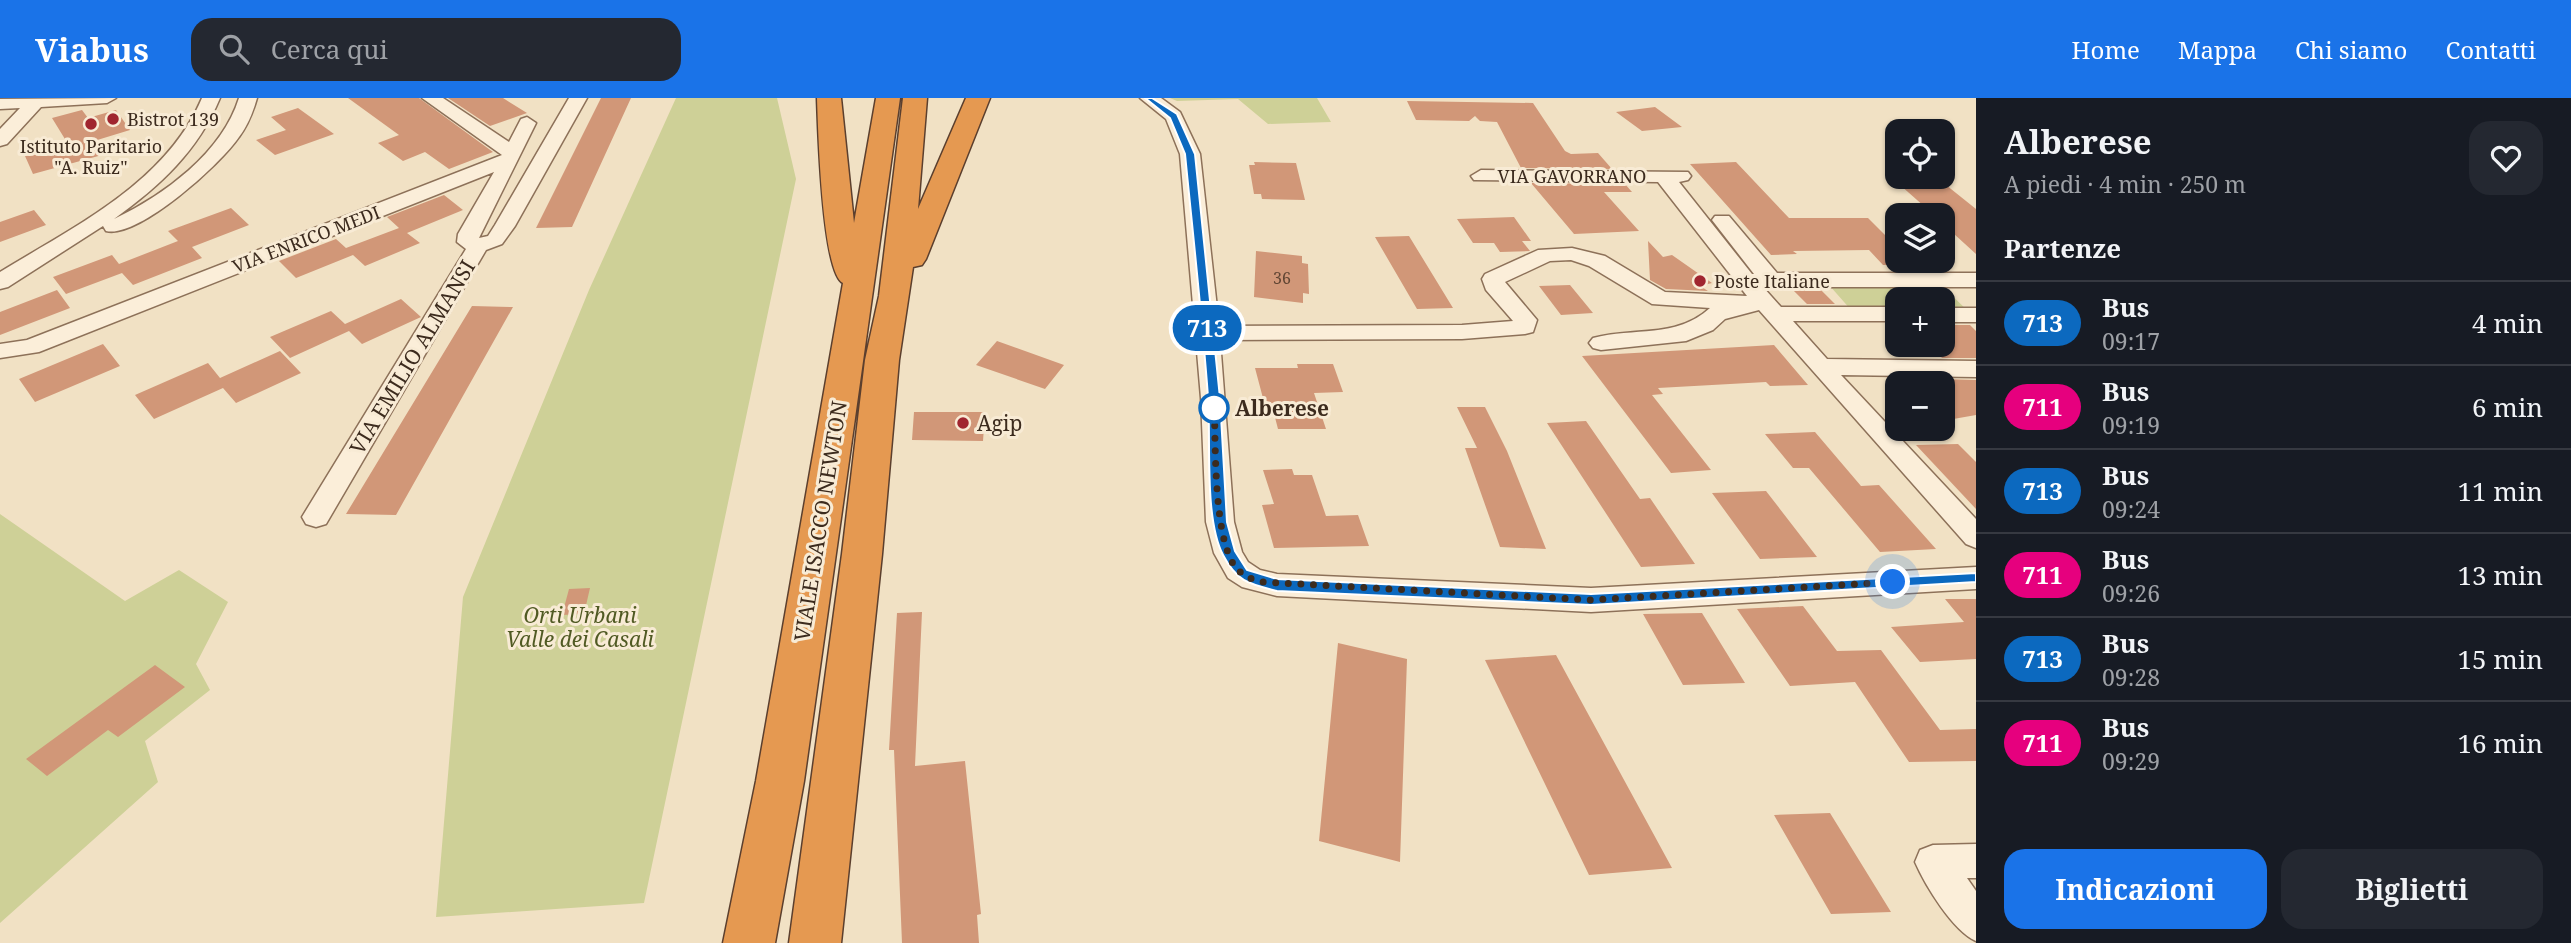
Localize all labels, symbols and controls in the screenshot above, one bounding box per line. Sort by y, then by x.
search box [191,18,681,81]
text: Viabus [35,27,149,72]
icon: search [215,30,253,68]
text: Cerca qui [271,31,388,67]
text: Home [2072,33,2140,66]
text: Mappa [2178,33,2257,66]
text: Chi siamo [2295,33,2407,66]
text: Contatti [2445,33,2536,66]
place label: Bistrot 139 [127,107,219,131]
marker: Bistrot 139 [105,111,121,127]
marker: Istituto Paritario "A. Ruiz" [83,116,99,132]
map controls [1885,119,1955,441]
button: locate [1885,119,1955,189]
text: Alberese [2004,119,2152,164]
button: heart [2469,121,2543,195]
place label: Istituto Paritario "A. Ruiz" [20,134,162,179]
street label: VIA GAVORRANO [1498,164,1646,188]
text: A piedi · 4 min · 250 m [2004,168,2246,200]
street label: VIA ENRICO MEDI [229,200,383,278]
button: layers [1885,203,1955,273]
text: Partenze [2004,230,2121,266]
street label: VIA EMILIO ALMANSI [343,255,481,459]
house number: 36 [1273,267,1291,289]
place label: Poste Italiane [1714,269,1830,293]
marker: Poste Italiane [1692,273,1708,289]
button: + [1885,287,1955,357]
text: Bus [2102,289,2149,325]
line badge: 713 [1167,305,1247,351]
text: 4 min [2472,305,2543,341]
text: 713 [2022,306,2063,339]
text: 713 [1187,311,1227,344]
text: 09:17 [2102,325,2160,357]
button: − [1885,371,1955,441]
text: Bus [2102,373,2149,409]
text: 6 min [2472,389,2543,425]
text: 711 [2022,390,2063,423]
marker: Alberese [1199,393,1229,423]
place label: Alberese [1235,394,1329,422]
street label: VIALE ISACCO NEWTON [787,399,853,643]
place label: Agip [977,409,1022,437]
text: 09:19 [2102,409,2160,441]
marker: Agip [955,415,971,431]
text: Bus [2102,457,2149,493]
text: 11 min [2458,473,2543,509]
text: 713 [2022,474,2063,507]
text: 09:24 [2102,493,2160,525]
text: Bus [2102,541,2149,577]
text: 13 min [2458,557,2543,593]
text: 711 [2022,558,2063,591]
your location [1875,564,1910,599]
text: 09:26 [2102,577,2160,609]
park label: Orti Urbani Valle dei Casali [506,601,655,653]
text: Bus [2102,625,2149,661]
text: 15 min [2458,641,2543,677]
text: 713 [2022,642,2063,675]
text: 09:28 [2102,661,2160,693]
text: Bus [2102,709,2149,745]
text: 16 min [2458,725,2543,761]
text: 711 [2022,726,2063,759]
text: 09:29 [2102,745,2160,777]
button: Indicazioni [2004,849,2267,929]
button: Biglietti [2281,849,2543,929]

